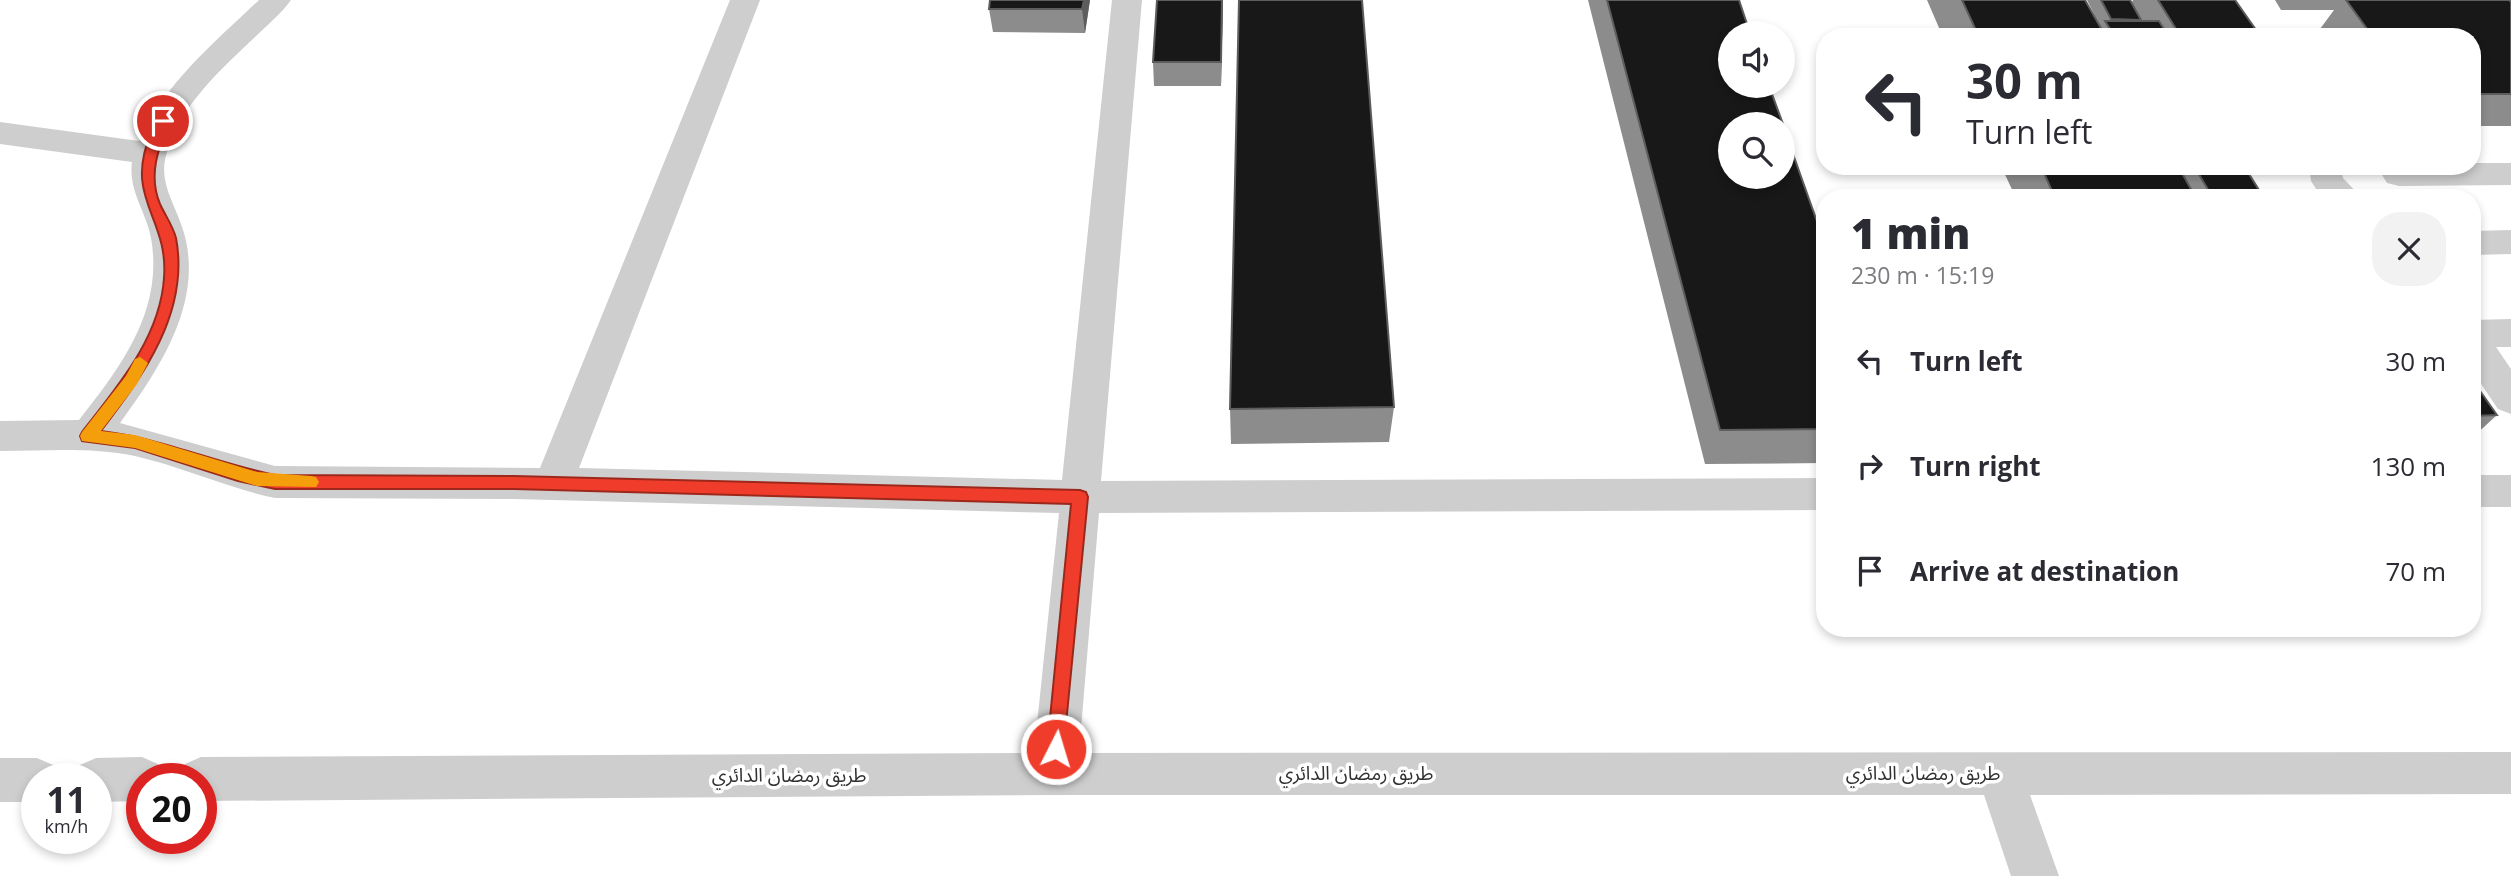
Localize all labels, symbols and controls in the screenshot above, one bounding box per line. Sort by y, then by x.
map controls [1718,21,1795,189]
button: sound [1718,21,1795,98]
text: 30 m [1966,47,2083,113]
icon: left [1851,56,1942,147]
pin [133,91,193,151]
icon: arrive [144,102,182,140]
text: Turn left [1966,110,2092,153]
button: search [1718,112,1795,189]
text: 1 min [1851,204,1970,261]
button: close [2372,212,2446,286]
text: 230 m · 15:19 [1851,259,1994,291]
icon: left [1851,342,1889,380]
text: Turn left [1910,343,2022,379]
text: 30 m [2385,343,2446,379]
icon: right [1851,447,1889,485]
text: Turn right [1910,448,2041,484]
text: 130 m [2371,448,2446,484]
icon: arrive [1851,552,1889,590]
text: Arrive at destination [1910,553,2179,589]
text: 70 m [2385,553,2446,589]
position arrow [1019,712,1093,786]
street label: طريق رمضان الدائري [1279,760,1433,788]
street label: طريق رمضان الدائري [1846,760,2000,788]
street label: طريق رمضان الدائري [712,762,866,790]
speed limit sign: 20 [126,763,217,854]
text: 11 [46,776,87,823]
text: km/h [45,814,88,838]

